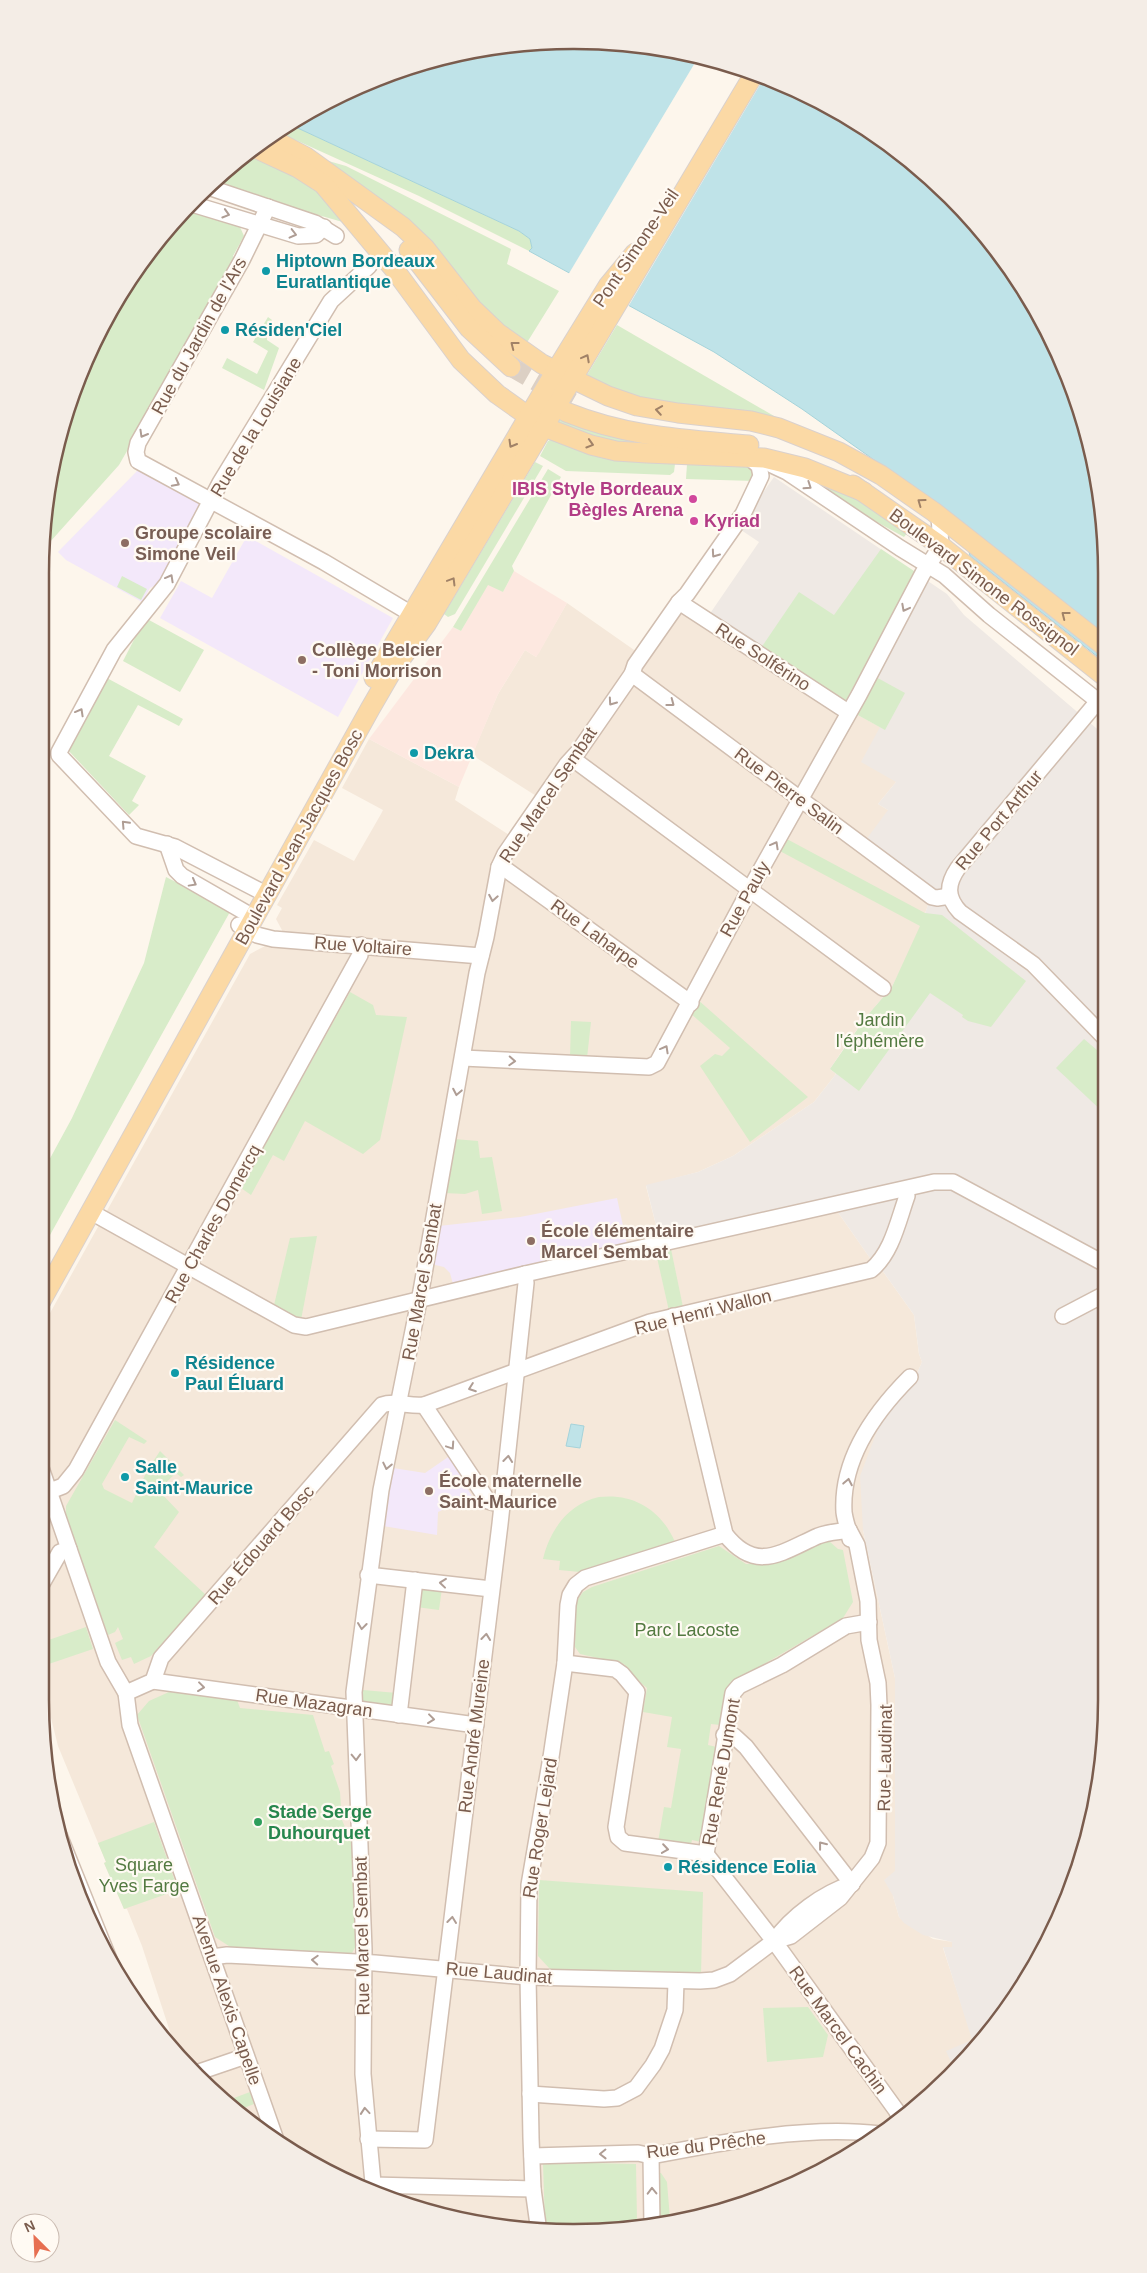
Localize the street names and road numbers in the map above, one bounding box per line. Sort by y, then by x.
street label: Pont Simone-Veil [589,185,683,311]
street label: Rue du Jardin de l'Ars [147,254,251,418]
street label: Rue de la Louisiane [206,354,306,500]
street label: Boulevard Simone Rossignol [886,504,1082,660]
street label: Rue Solférino [712,619,814,695]
street label: Rue Marcel Sembat [495,723,601,867]
street label: Boulevard Jean-Jacques Bosc [231,726,367,948]
street label: Rue Pierre Salin [731,744,847,838]
street label: Rue Port Arthur [951,766,1047,874]
street label: Rue Pauly [716,858,774,940]
street label: Rue Laharpe [547,895,643,973]
street label: Rue Voltaire [313,933,413,959]
street label: Rue Charles Domercq [161,1141,265,1307]
street label: Rue Marcel Sembat [398,1202,446,1362]
street label: Rue Henri Wallon [632,1285,774,1339]
street label: Rue Édouard Bosc [204,1481,318,1609]
street label: Rue André Mureine [455,1658,493,1814]
street label: Rue Mazagran [254,1685,374,1721]
street label: Rue René Dumont [698,1697,744,1847]
street label: Rue Laudinat [874,1704,896,1812]
street label: Rue Roger Lejard [519,1756,561,1900]
street label: Rue Marcel Sembat [351,1856,373,2016]
street label: Avenue Alexis Capelle [188,1912,266,2088]
street label: Rue Laudinat [445,1958,553,1988]
street label: Rue Marcel Cachin [785,1962,891,2098]
street label: Rue du Prêche [645,2128,767,2162]

